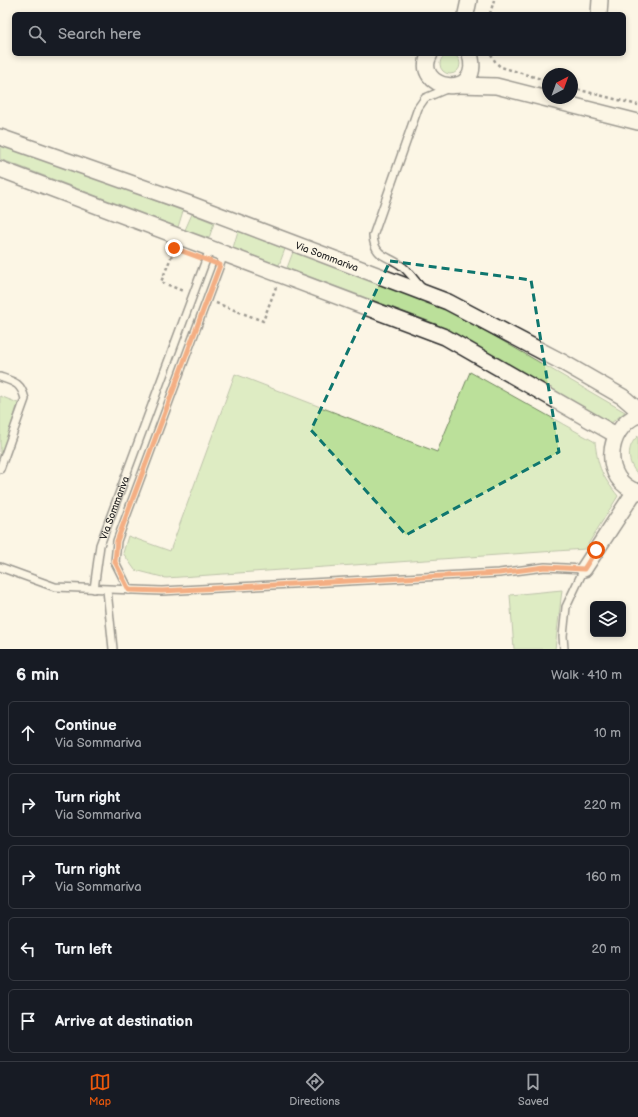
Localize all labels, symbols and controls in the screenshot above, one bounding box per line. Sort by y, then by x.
search box [12,12,626,56]
icon: search [26,23,48,45]
text: Search here [58,25,141,44]
north arrow [542,68,578,104]
route end [165,239,183,257]
street label: Via Sommariva [293,240,360,275]
street label: Via Sommariva [97,475,132,542]
route start [587,541,605,559]
map controls [590,601,626,637]
button: layers [590,601,626,637]
text: 6 min [16,665,59,685]
text: Walk · 410 m [551,667,622,683]
text: Continue [55,716,117,735]
icon: ahead [17,722,39,744]
text: 10 m [594,725,621,741]
text: Via Sommariva [55,735,142,751]
text: Turn right [55,788,120,807]
icon: right [17,794,39,816]
text: 220 m [584,797,621,813]
text: Via Sommariva [55,807,142,823]
text: Turn right [55,860,120,879]
icon: right [17,866,39,888]
text: 160 m [586,869,621,885]
text: Via Sommariva [55,879,142,895]
icon: left [17,938,39,960]
text: Turn left [55,940,112,959]
text: 20 m [591,941,621,957]
icon: arrive [17,1010,39,1032]
text: Arrive at destination [55,1012,193,1031]
tab: Map [89,1071,111,1108]
tab: Directions [289,1071,340,1108]
tab: Saved [518,1071,549,1108]

